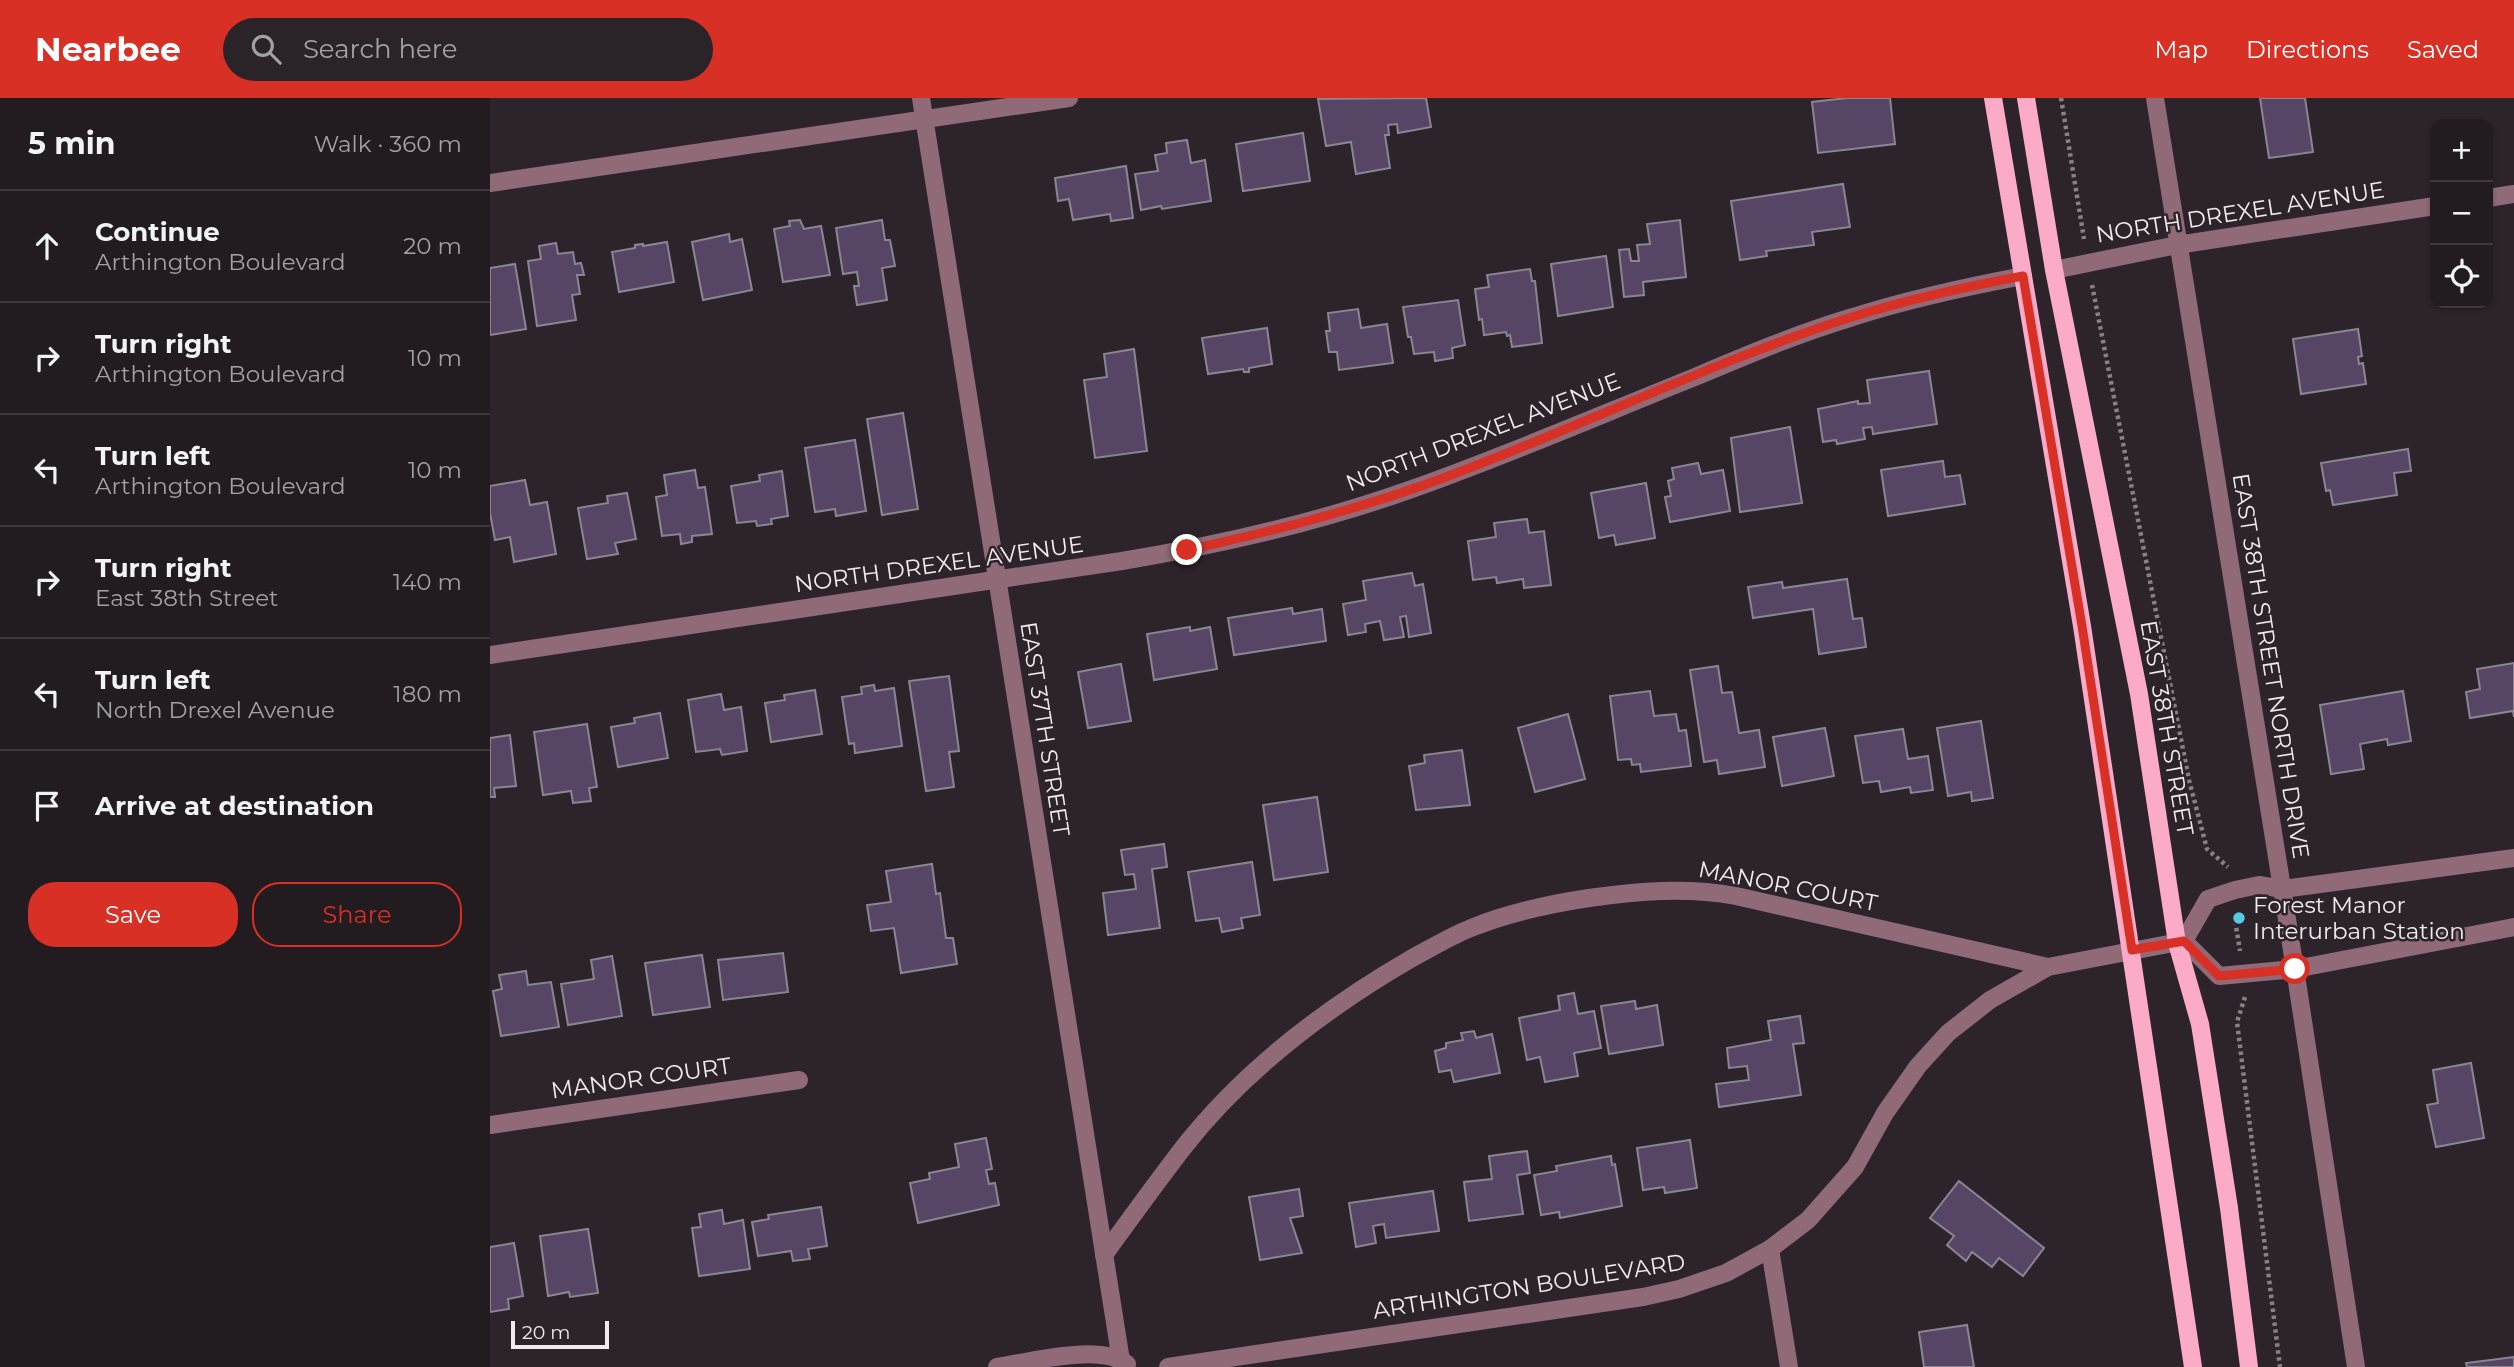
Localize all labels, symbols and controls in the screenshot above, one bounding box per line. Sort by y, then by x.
search box [223,18,713,81]
text: Nearbee [35,29,181,69]
icon: search [247,30,285,68]
text: Search here [303,33,458,65]
text: Map [2155,35,2208,64]
text: Directions [2246,35,2369,64]
text: Saved [2407,35,2479,64]
map controls [2430,119,2493,308]
button: + [2430,119,2493,182]
text: 5 min [28,125,116,162]
text: Walk · 360 m [314,130,462,158]
street label: NORTH DREXEL AVENUE [2094,175,2386,249]
button: − [2430,182,2493,245]
text: Continue [95,216,220,248]
icon: ahead [28,227,66,265]
text: 20 m [403,232,462,260]
button: locate [2430,245,2493,308]
text: Arthington Boulevard [95,248,346,276]
text: Turn right [95,328,231,360]
icon: right [28,339,66,377]
text: 10 m [408,344,462,372]
text: Arthington Boulevard [95,360,346,388]
street label: NORTH DREXEL AVENUE [1342,367,1624,497]
text: Turn left [95,440,211,472]
icon: left [28,451,66,489]
text: 10 m [408,456,462,484]
street label: EAST 38TH STREET NORTH DRIVE [2227,471,2315,861]
text: Arthington Boulevard [95,472,346,500]
street label: NORTH DREXEL AVENUE [793,530,1085,598]
route end [1171,534,1202,565]
text: Turn right [95,552,231,584]
icon: right [28,563,66,601]
text: 140 m [393,568,462,596]
text: East 38th Street [95,584,278,612]
street label: EAST 38TH STREET [2134,618,2200,839]
street label: EAST 37TH STREET [1014,620,1076,839]
text: Turn left [95,664,211,696]
icon: left [28,675,66,713]
text: 180 m [393,680,462,708]
text: North Drexel Avenue [95,696,335,724]
icon: arrive [28,787,66,825]
text: Arrive at destination [95,790,374,822]
street label: MANOR COURT [1696,855,1881,917]
button: Save [28,882,238,947]
button: Share [252,882,462,947]
place label: Forest Manor Interurban Station [2253,891,2465,945]
marker: Forest Manor Interurban Station [2231,910,2247,926]
route start [2279,953,2310,984]
street label: MANOR COURT [549,1051,734,1105]
street label: ARTHINGTON BOULEVARD [1371,1247,1687,1325]
scale bar [511,1318,609,1350]
text: 20 m [522,1321,570,1344]

